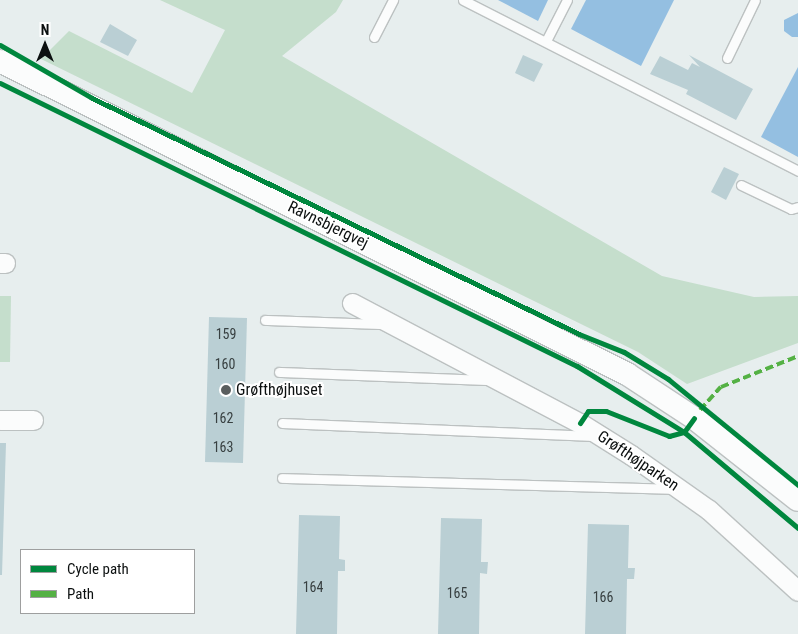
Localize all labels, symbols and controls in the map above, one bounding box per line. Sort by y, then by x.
north arrow [20,20,70,70]
text: N [41,22,49,38]
street label: Ravnsbjergvej [285,197,371,253]
house number: 159 [216,326,236,342]
house number: 160 [215,356,235,372]
place label: Grøfthøjhuset [236,380,322,400]
marker: Grøfthøjhuset [220,384,232,396]
house number: 162 [213,410,233,426]
street label: Grøfthøjparken [594,427,682,495]
house number: 163 [213,439,233,455]
legend [20,549,195,614]
text: Cycle path [67,560,129,578]
house number: 164 [303,579,323,595]
text: Path [67,585,94,603]
house number: 165 [447,585,467,601]
house number: 166 [593,589,613,605]

